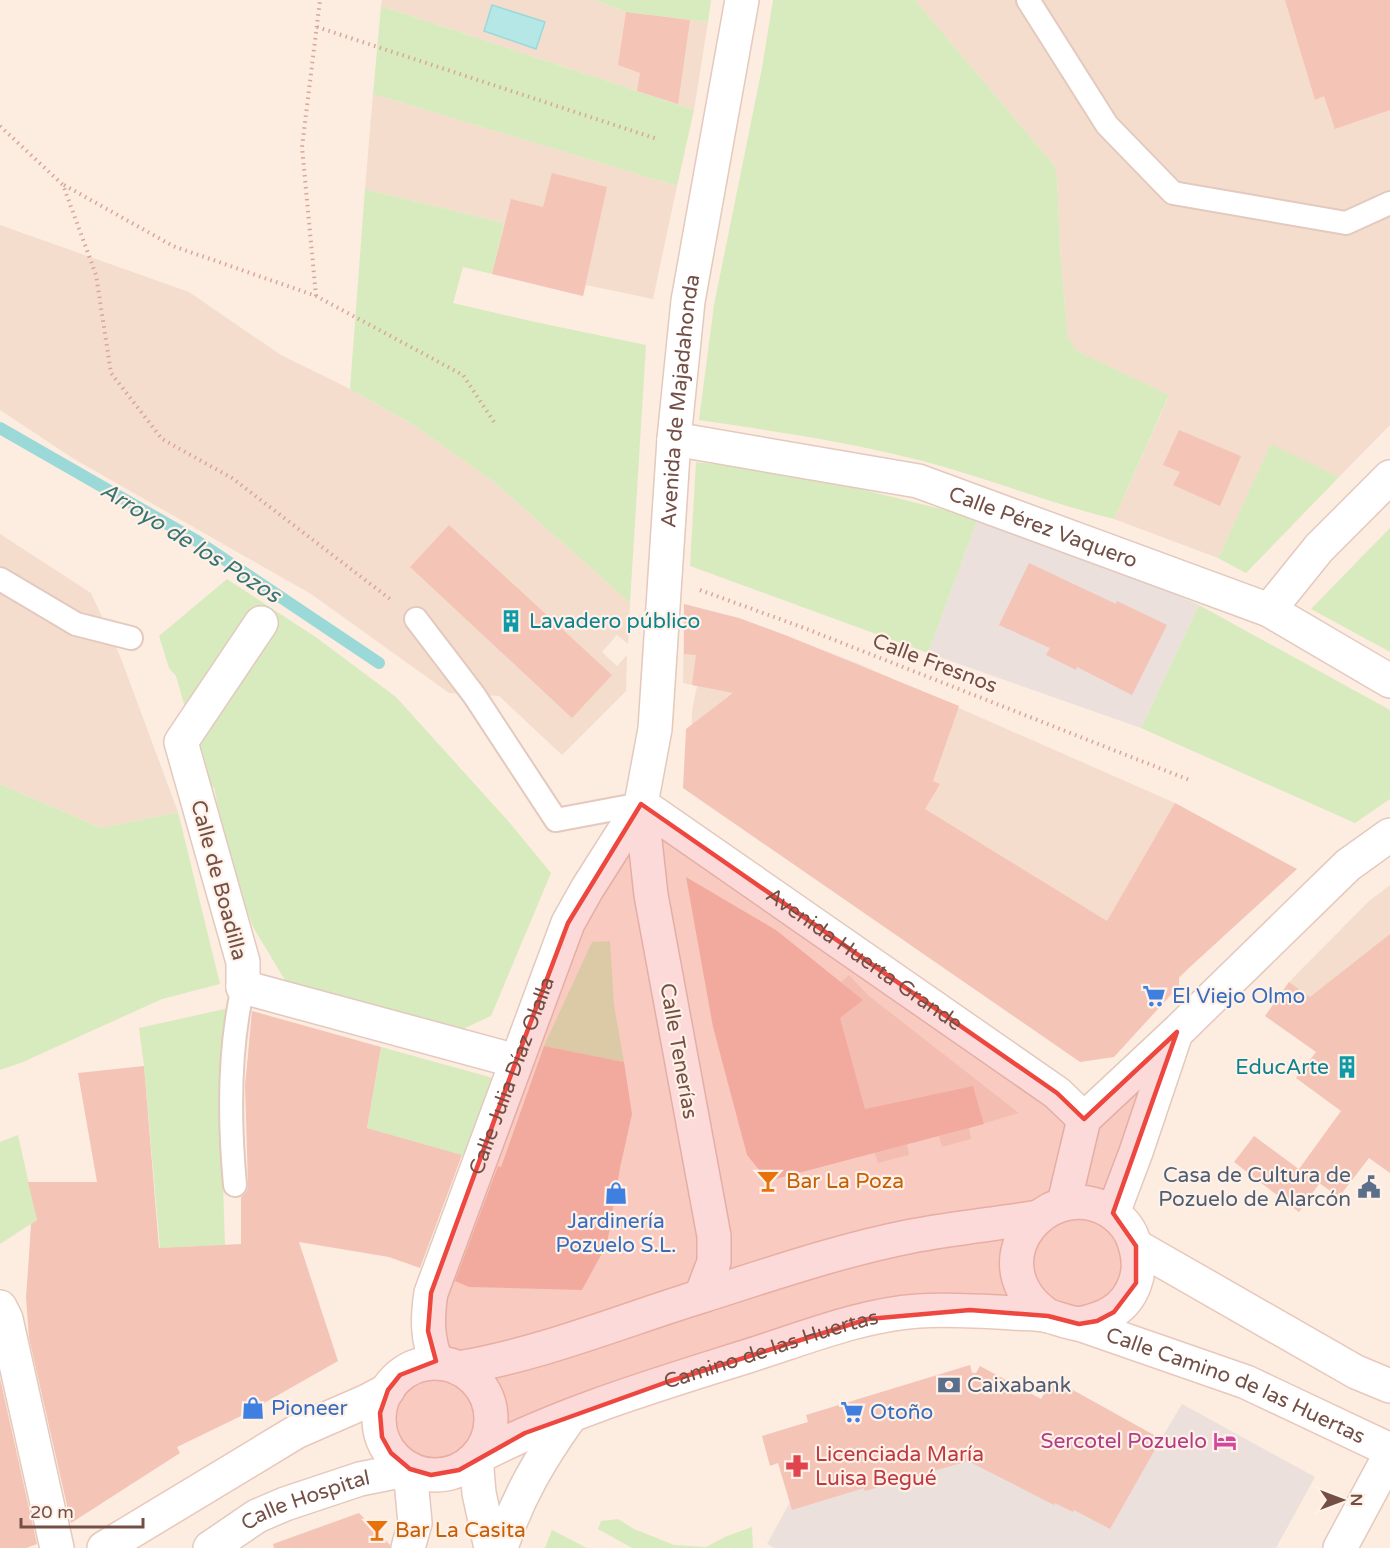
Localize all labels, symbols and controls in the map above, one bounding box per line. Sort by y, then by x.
street label: Avenida de Majadahonda [656,272,706,529]
water label: Arroyo de los Pozos [96,477,286,609]
street label: Calle Pérez Vaquero [945,481,1141,574]
building icon: Lavadero público [498,608,524,634]
place label: Lavadero público [529,609,700,634]
street label: Calle Fresnos [869,628,1001,699]
street label: Calle de Boadilla [185,797,252,963]
street label: Avenida Huerta Grande [761,883,967,1037]
street label: Calle Julia Díaz Olalla [464,973,560,1178]
street label: Calle Tenerías [654,981,703,1121]
supermarket icon: El Viejo Olmo [1141,983,1167,1009]
place label: El Viejo Olmo [1172,984,1305,1009]
building icon: EducArte [1334,1054,1360,1080]
place label: EducArte [1235,1055,1329,1080]
place label: Casa de Cultura de Pozuelo de Alarcón [1158,1163,1351,1212]
bar icon: Bar La Poza [755,1168,781,1194]
place label: Bar La Poza [786,1169,904,1194]
public building icon: Casa de Cultura de Pozuelo de Alarcón [1356,1174,1382,1200]
shop icon: Jardinería Pozuelo S.L. [603,1180,629,1206]
place label: Jardinería Pozuelo S.L. [555,1209,677,1258]
street label: Camino de las Huertas [661,1305,881,1395]
street label: Calle Camino de las Huertas [1103,1322,1369,1449]
bank icon: Caixabank [936,1372,962,1398]
place label: Caixabank [967,1373,1071,1398]
shop icon: Pioneer [240,1395,266,1421]
place label: Pioneer [271,1396,348,1421]
supermarket icon: Otoño [839,1399,865,1425]
place label: Otoño [870,1400,933,1425]
hotel icon: Sercotel Pozuelo [1212,1428,1238,1454]
place label: Sercotel Pozuelo [1040,1429,1207,1454]
place label: Licenciada María Luisa Begué [815,1442,984,1491]
pharmacy icon: Licenciada María Luisa Begué [784,1453,810,1479]
street label: Calle Hospital [236,1465,372,1536]
north arrow [1312,1470,1372,1530]
scale bar [21,1491,142,1529]
text: N [1346,1494,1366,1506]
text: 20 m [30,1501,74,1523]
bar icon: Bar La Casita [364,1517,390,1543]
place label: Bar La Casita [395,1518,526,1543]

